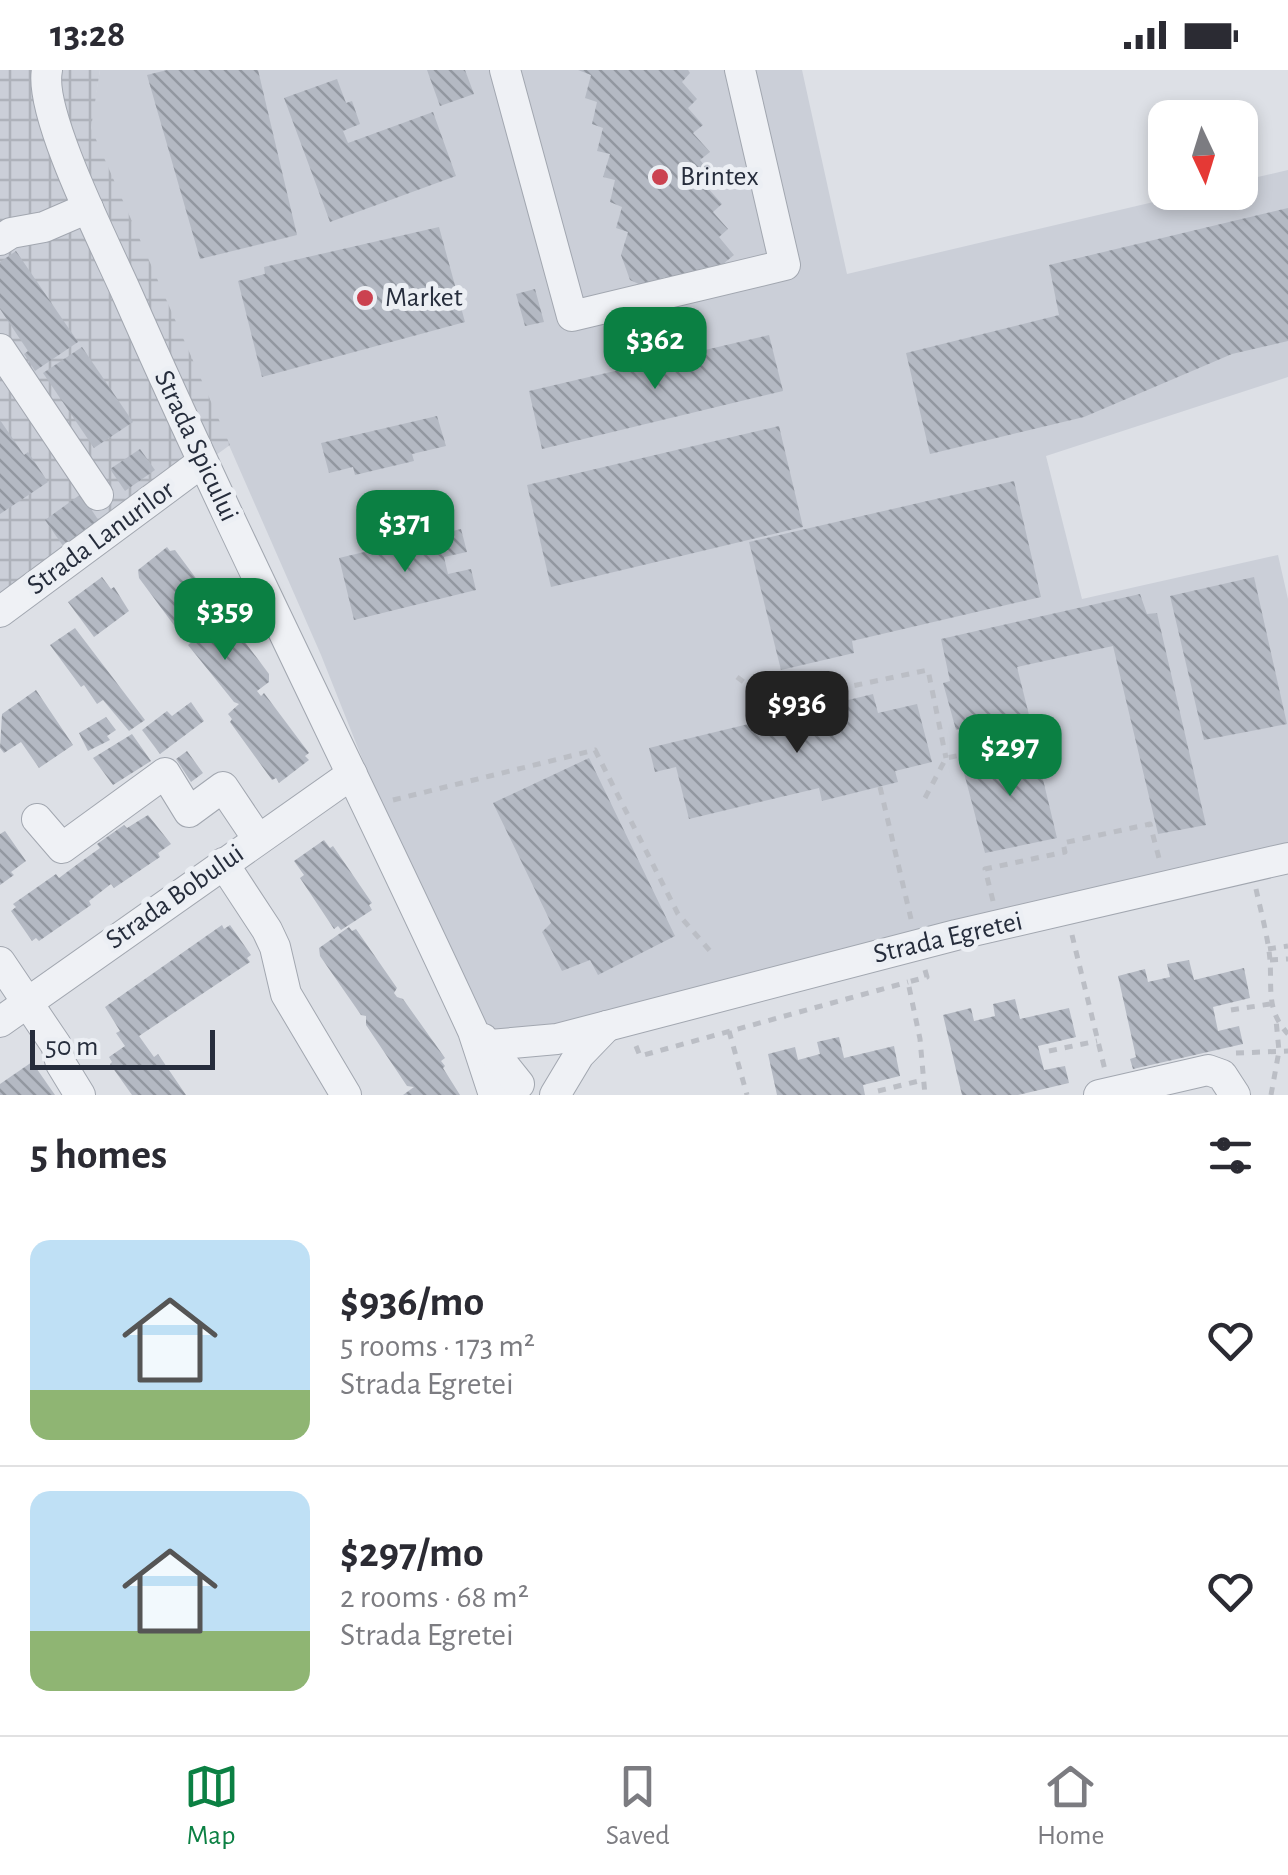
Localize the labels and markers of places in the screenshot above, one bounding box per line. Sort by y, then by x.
place label: Brintex [680,163,759,191]
marker: Brintex [649,166,671,188]
place label: Market [385,284,463,312]
marker: Market [354,287,376,309]
pin: $362 [596,307,714,392]
pin: $371 [346,490,464,575]
pin: $359 [166,578,284,663]
pin: $936 [738,671,856,756]
pin: $297 [951,714,1069,799]

